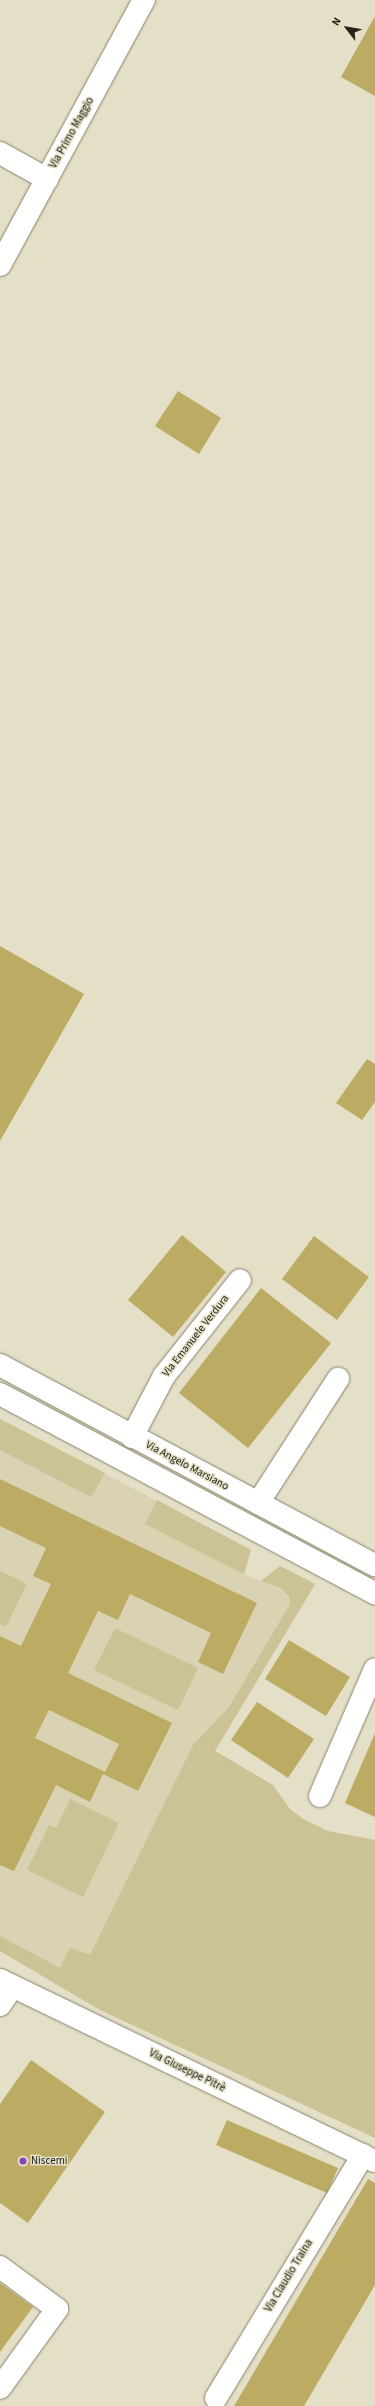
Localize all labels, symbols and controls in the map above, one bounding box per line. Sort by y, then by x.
north arrow [327,8,367,48]
text: N [328,15,345,29]
street label: Via Primo Maggio [47,95,97,171]
street label: Via Emanuele Verdura [160,1292,232,1380]
street label: Via Angelo Marsiano [143,1439,231,1493]
street label: Via Giuseppe Pitrè [147,2047,227,2095]
place label: Niscemi [31,2154,67,2168]
marker: Niscemi [18,2156,28,2166]
street label: Via Claudio Traina [262,2237,316,2315]

